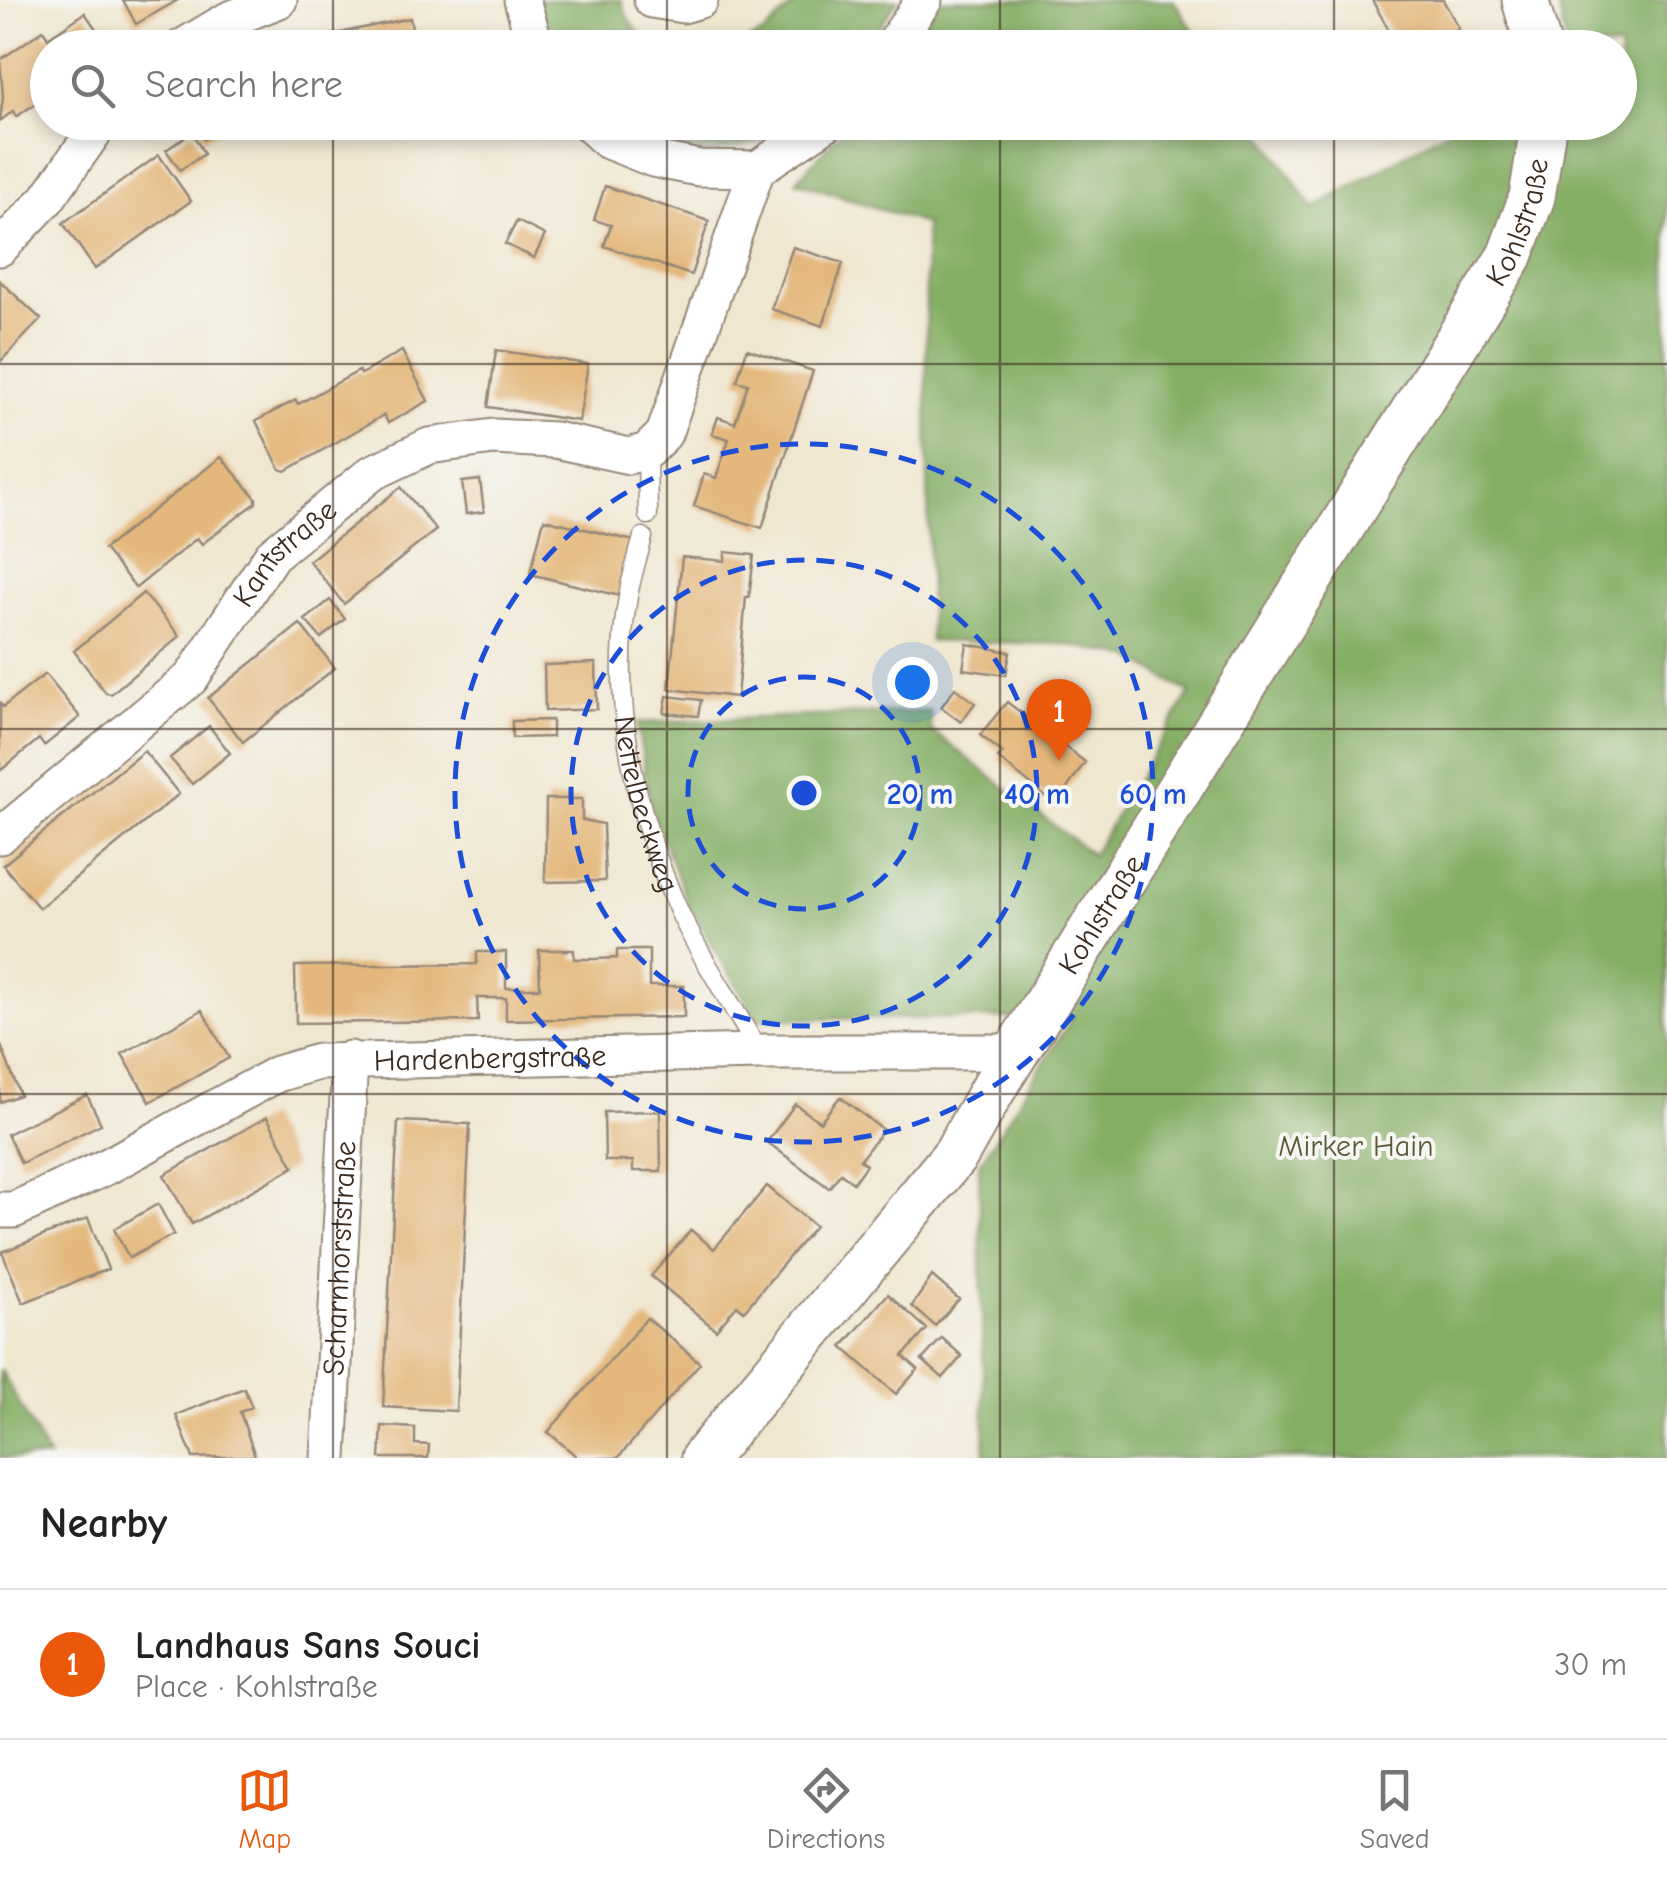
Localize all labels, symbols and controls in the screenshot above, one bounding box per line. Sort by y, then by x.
search box [30,30,1637,140]
icon: search [65,58,120,113]
text: Search here [145,63,343,107]
street label: Kohlstraße [1478,156,1555,293]
street label: Kantstraße [225,492,343,613]
your location [887,657,938,708]
pin: 1 [1026,678,1092,761]
street label: Nettelbeckweg [607,714,686,897]
centre of rings [786,775,822,811]
text: 20 m [887,777,953,812]
text: 40 m [1004,777,1070,812]
text: 60 m [1119,777,1187,812]
street label: Kohlstraße [1051,848,1151,981]
street label: Hardenbergstraße [373,1038,607,1078]
park label: Mirker Hain [1278,1129,1434,1164]
street label: Scharnhorststraße [316,1140,363,1376]
text: Nearby [40,1499,167,1548]
text: Landhaus Sans Souci [135,1624,481,1668]
text: 1 [66,1646,79,1683]
text: 30 m [1554,1646,1627,1683]
text: Place · Kohlstraße [135,1668,378,1705]
tab: Map [237,1763,292,1855]
tab: Directions [767,1763,885,1855]
tab: Saved [1360,1763,1430,1855]

